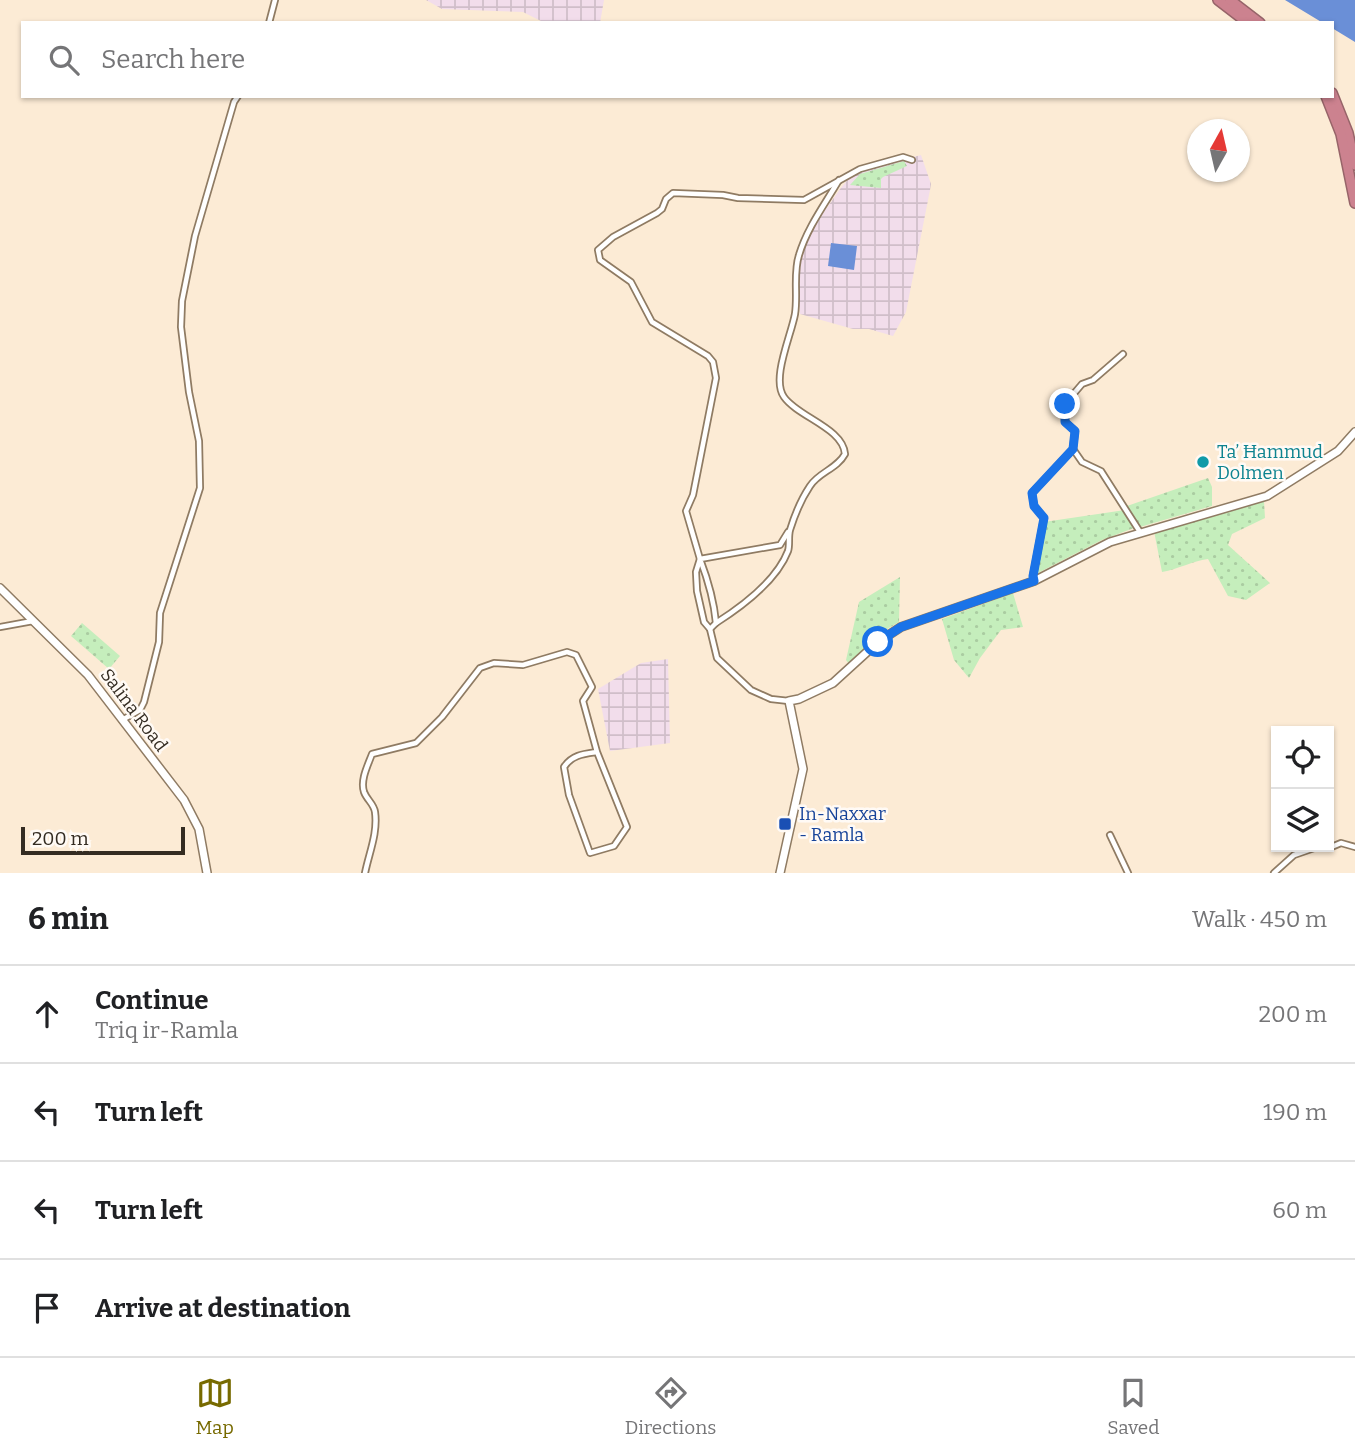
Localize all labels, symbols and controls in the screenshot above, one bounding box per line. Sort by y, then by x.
search box [21,21,1334,98]
icon: search [45,41,83,79]
text: Search here [101,44,245,75]
north arrow [1187,119,1250,182]
route end [1049,388,1080,419]
place label: Ta’ Ħammud Dolmen [1217,441,1323,484]
marker: Ta’ Ħammud Dolmen [1195,454,1211,470]
route start [862,626,893,657]
street label: Salina Road [96,664,172,756]
map controls [1271,726,1334,852]
button: locate [1271,726,1334,789]
button: layers [1271,789,1334,852]
place label: In-Naxxar - Ramla [799,803,886,846]
marker: In-Naxxar - Ramla [777,816,793,832]
scale bar [21,824,186,856]
text: 200 m [32,827,89,850]
text: 6 min [28,901,109,937]
text: Walk · 450 m [1192,905,1327,933]
text: Continue [95,985,209,1016]
icon: ahead [28,995,66,1033]
text: 200 m [1258,1000,1327,1028]
text: Triq ir-Ramla [95,1016,238,1044]
icon: left [28,1093,66,1131]
text: Turn left [95,1097,203,1128]
text: 190 m [1263,1098,1327,1126]
icon: left [28,1191,66,1229]
text: Turn left [95,1195,203,1226]
text: 60 m [1272,1196,1327,1224]
icon: arrive [28,1289,66,1327]
text: Arrive at destination [95,1293,350,1324]
tab: Map [196,1374,234,1439]
tab: Directions [625,1374,716,1439]
tab: Saved [1107,1374,1159,1439]

